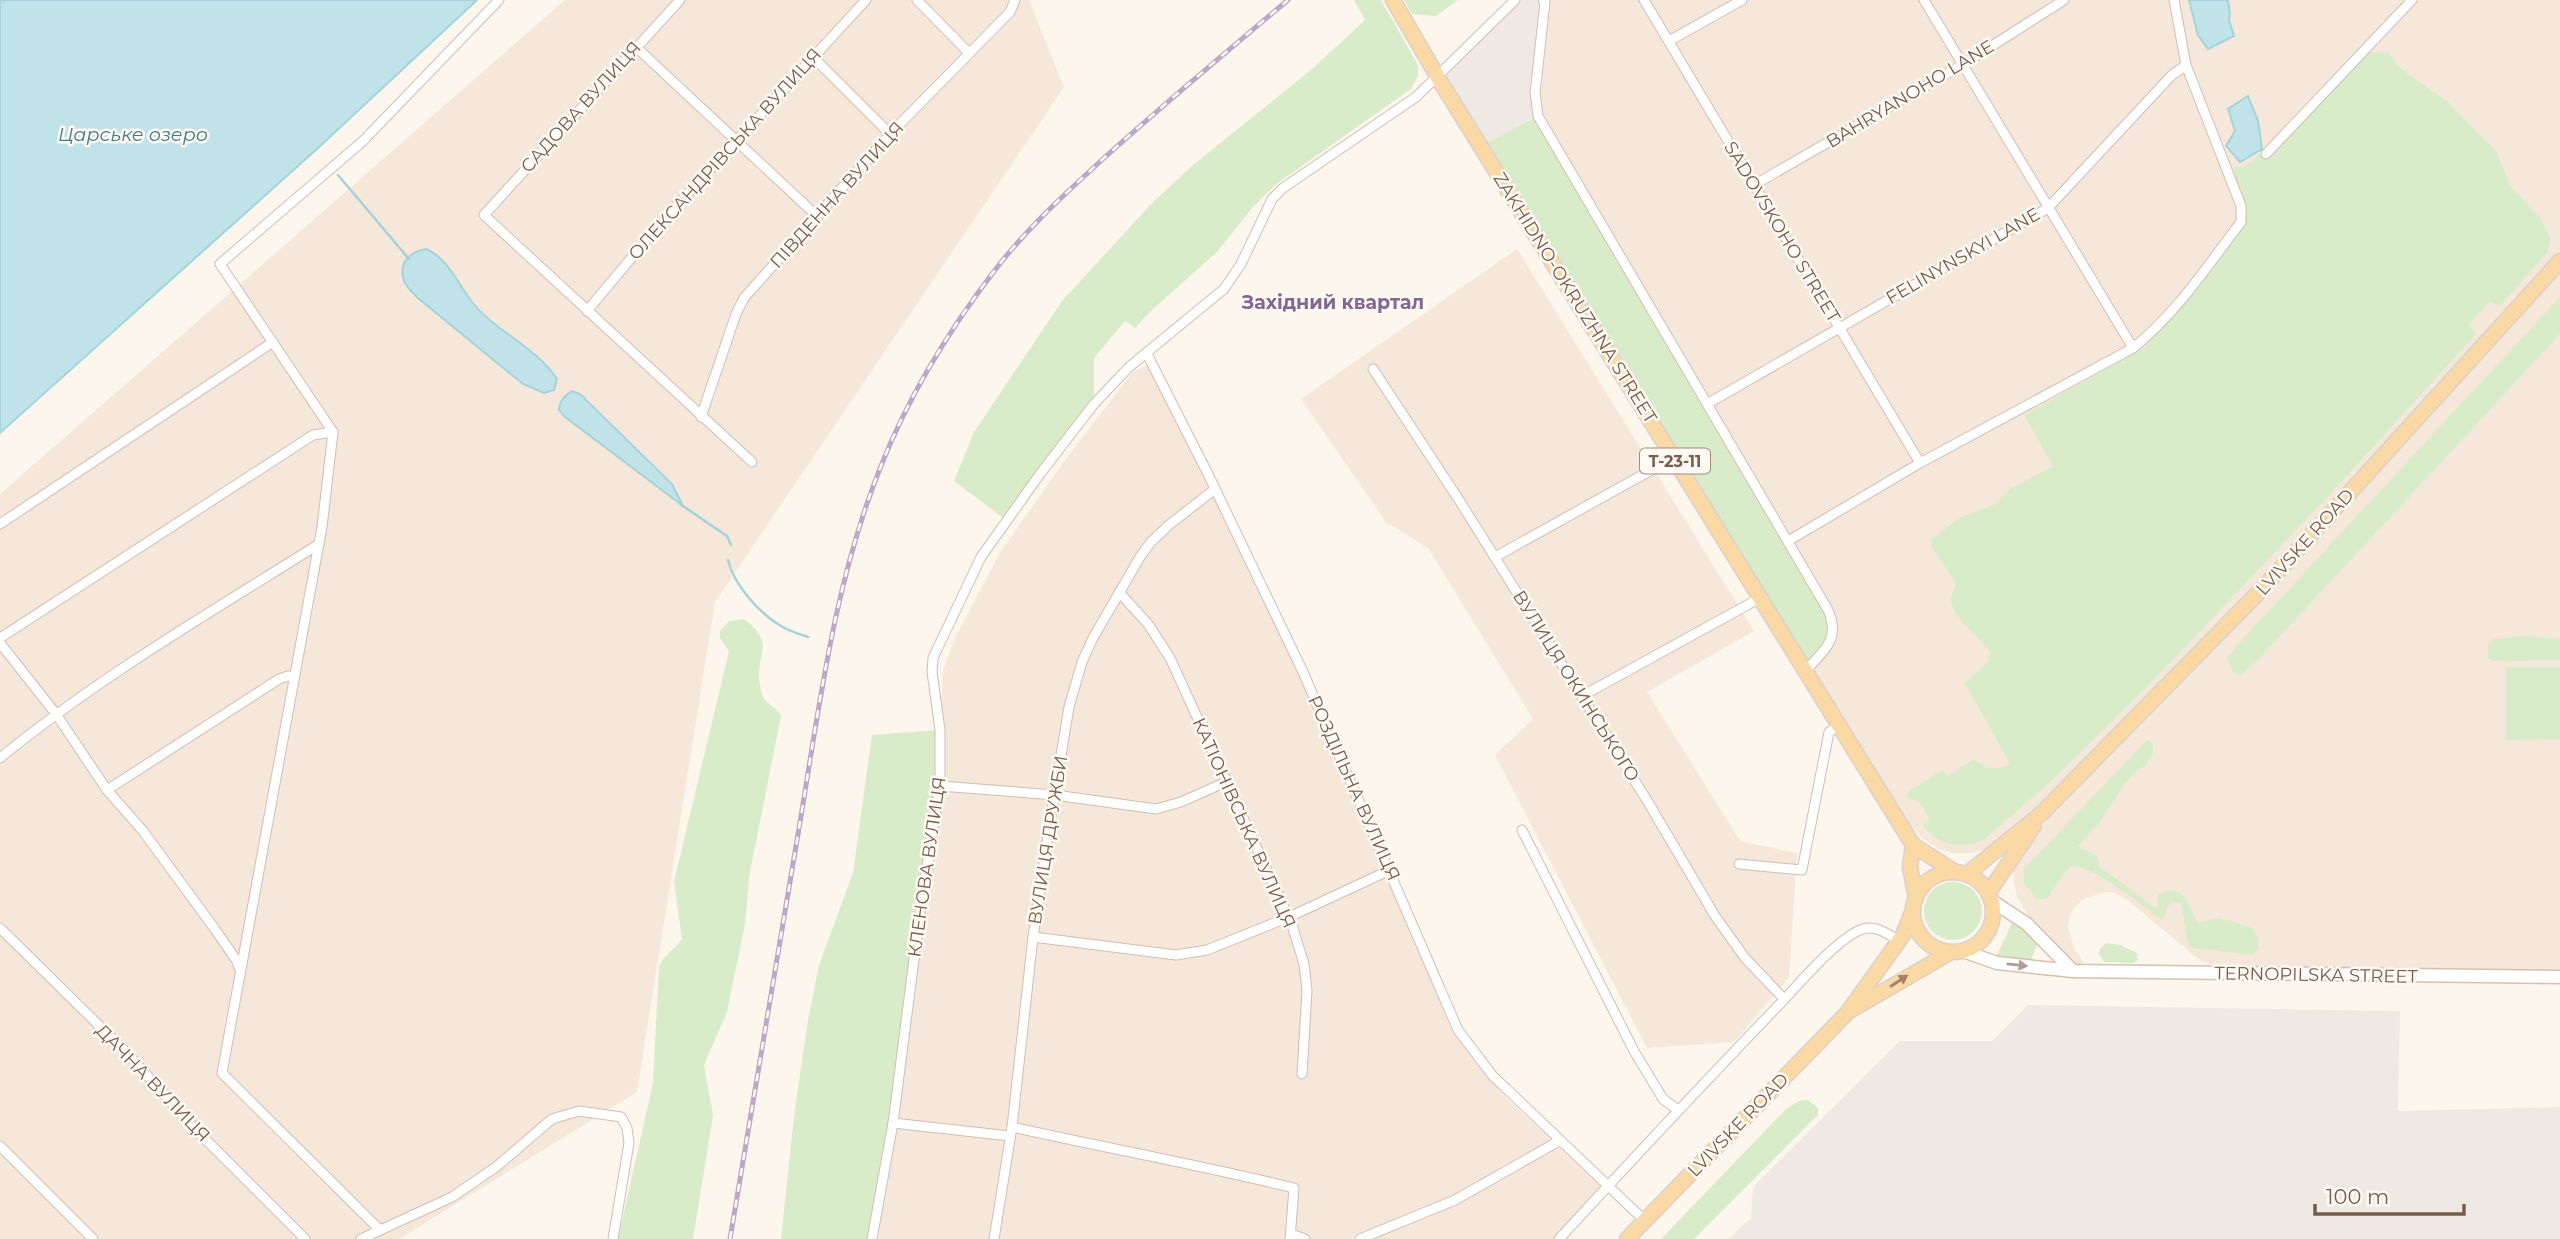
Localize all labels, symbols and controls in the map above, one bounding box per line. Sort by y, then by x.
street label: BAHRYANOHO LANE [1822,35,1998,153]
street label: САДОВА ВУЛИЦЯ [516,37,646,177]
street label: ОЛЕКСАНДРІВСЬКА ВУЛИЦЯ [624,43,826,265]
street label: ПІВДЕННА ВУЛИЦЯ [765,117,909,273]
water label: Царське озеро [58,123,208,146]
street label: SADOVSKOHO STREET [1719,138,1845,327]
street label: ZAKHIDNO-OKRUZHNA STREET [1488,168,1662,428]
street label: FELINYNSKYI LANE [1882,203,2044,309]
district label: Західний квартал [1241,291,1424,314]
road number: Т-23-11 [1640,448,1710,474]
street label: LVIVSKE ROAD [2251,484,2359,600]
street label: ВУЛИЦЯ ОКИНСЬКОГО [1508,586,1644,786]
street label: РОЗДІЛЬНА ВУЛИЦЯ [1303,692,1405,884]
street label: КАТІОНІВСЬКА ВУЛИЦЯ [1188,714,1300,932]
street label: ВУЛИЦЯ ДРУЖБИ [1024,754,1072,926]
street label: КЛЕНОВА ВУЛИЦЯ [903,775,951,959]
one-way arrow [2006,960,2028,971]
street label: TERNOPILSKA STREET [2214,962,2419,988]
one-way arrow [1889,974,1909,987]
street label: ДАЧНА ВУЛИЦЯ [91,1020,215,1146]
street label: LVIVSKE ROAD [1683,1069,1793,1181]
scale bar [2315,1172,2464,1216]
text: 100 m [2326,1184,2389,1209]

